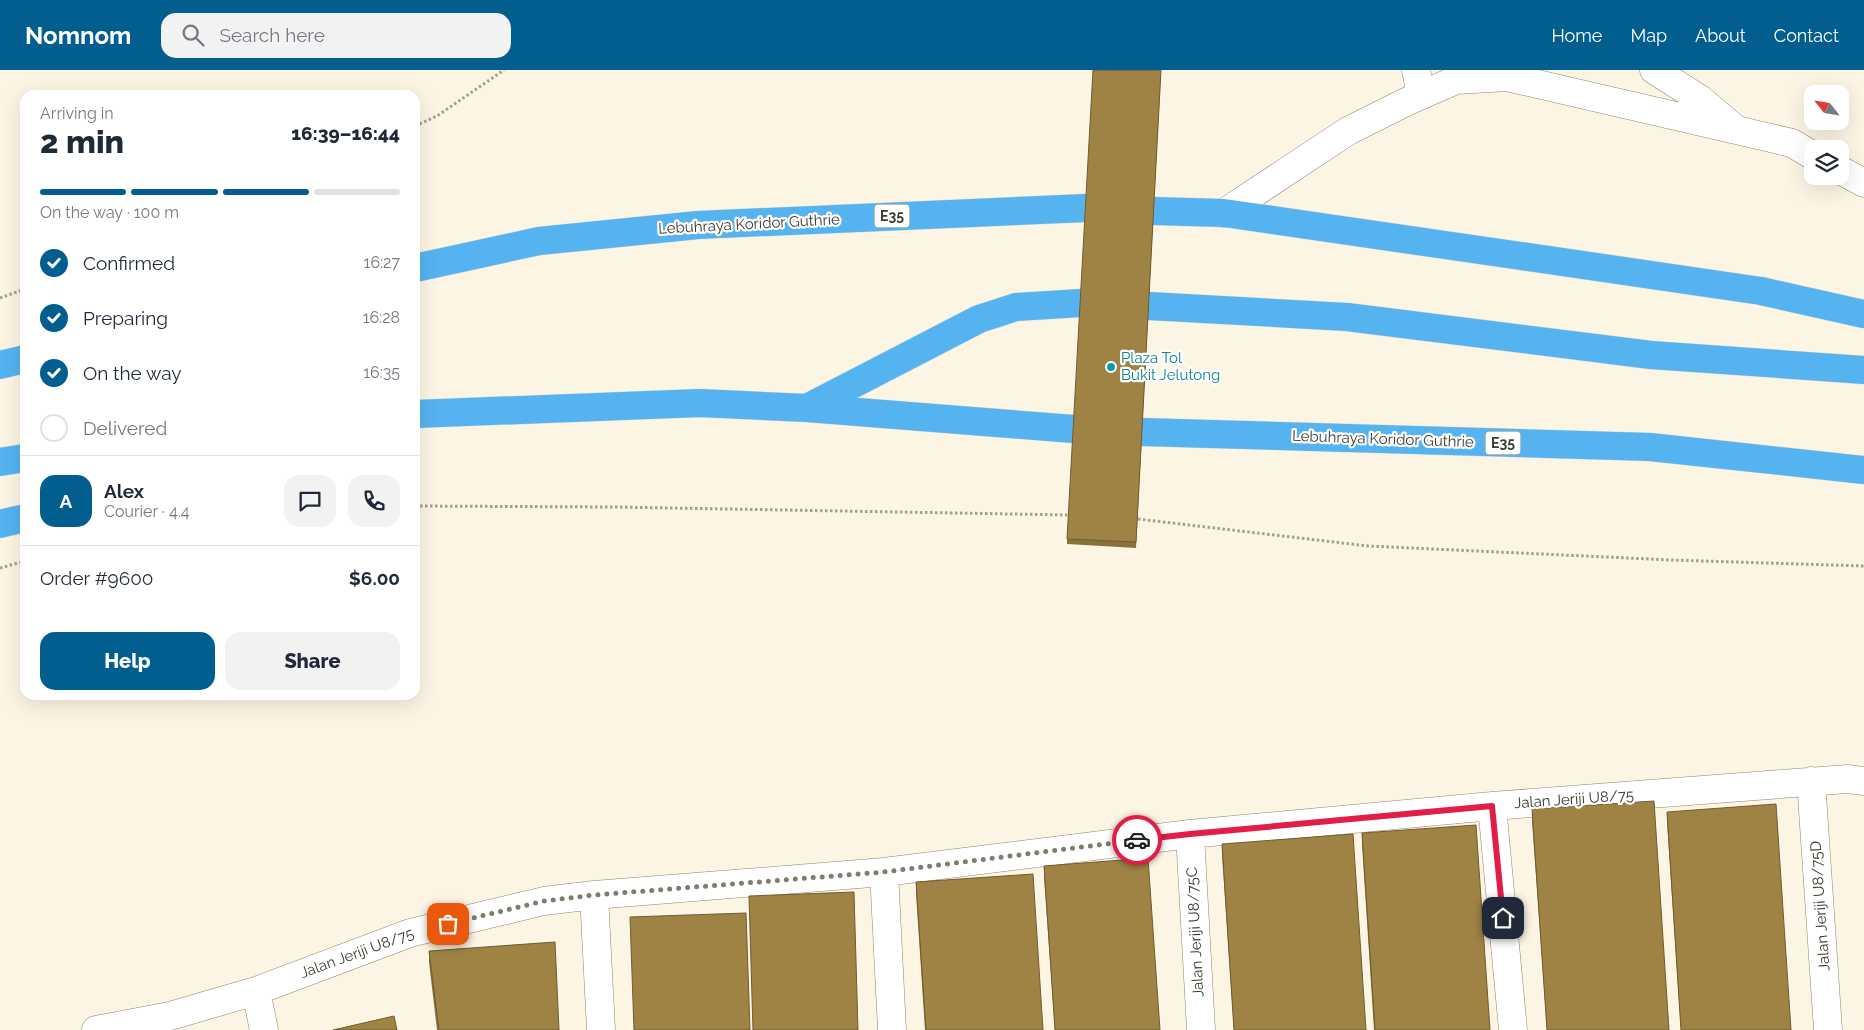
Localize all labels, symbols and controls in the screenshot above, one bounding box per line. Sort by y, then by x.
search box [161,13,511,58]
text: Nomnom [25,21,131,50]
icon: search [179,21,207,49]
text: Search here [219,24,325,46]
text: Home [1551,25,1602,46]
text: Map [1630,25,1667,46]
text: About [1695,25,1746,46]
text: Contact [1774,25,1839,46]
north arrow [1804,85,1849,130]
map controls [1804,85,1849,185]
text: Arriving in [40,104,114,123]
text: 16:39–16:44 [291,122,400,144]
text: 2 min [40,123,124,160]
button: layers [1804,140,1849,185]
text: On the way · 100 m [40,203,179,222]
road number: E35 [874,204,910,228]
street label: Lebuhraya Koridor Guthrie [658,210,840,238]
icon: check [40,249,68,277]
text: Confirmed [83,252,175,274]
text: 16:27 [364,253,400,272]
icon: check [40,304,68,332]
text: Preparing [83,307,168,329]
text: 16:28 [363,308,400,327]
place label: Plaza Tol Bukit Jelutong [1121,349,1220,384]
icon: check [40,359,68,387]
marker: Plaza Tol Bukit Jelutong [1105,361,1117,373]
text: On the way [83,362,182,384]
text: 16:35 [363,363,400,382]
text: Delivered [83,417,167,439]
street label: Lebuhraya Koridor Guthrie [1292,427,1474,451]
road number: E35 [1486,432,1520,454]
button: chat [284,475,336,527]
button: phone [348,475,400,527]
text: Alex [104,480,144,502]
text: A [60,490,72,512]
text: Courier · 4.4 [104,502,189,521]
text: Order #9600 [40,567,153,589]
text: $6.00 [349,567,400,589]
button: Help [40,632,215,690]
button: Share [225,632,400,690]
street label: Jalan Jeriji U8/75 [1514,786,1634,812]
courier [1112,815,1162,865]
icon: car [1123,826,1151,854]
street label: Jalan Jeriji U8/75D [1806,840,1834,972]
street label: Jalan Jeriji U8/75C [1183,867,1207,997]
pin [1482,897,1524,939]
pin [427,903,469,945]
icon: home [1489,904,1517,932]
icon: bag [434,910,462,938]
street label: Jalan Jeriji U8/75 [298,924,416,982]

